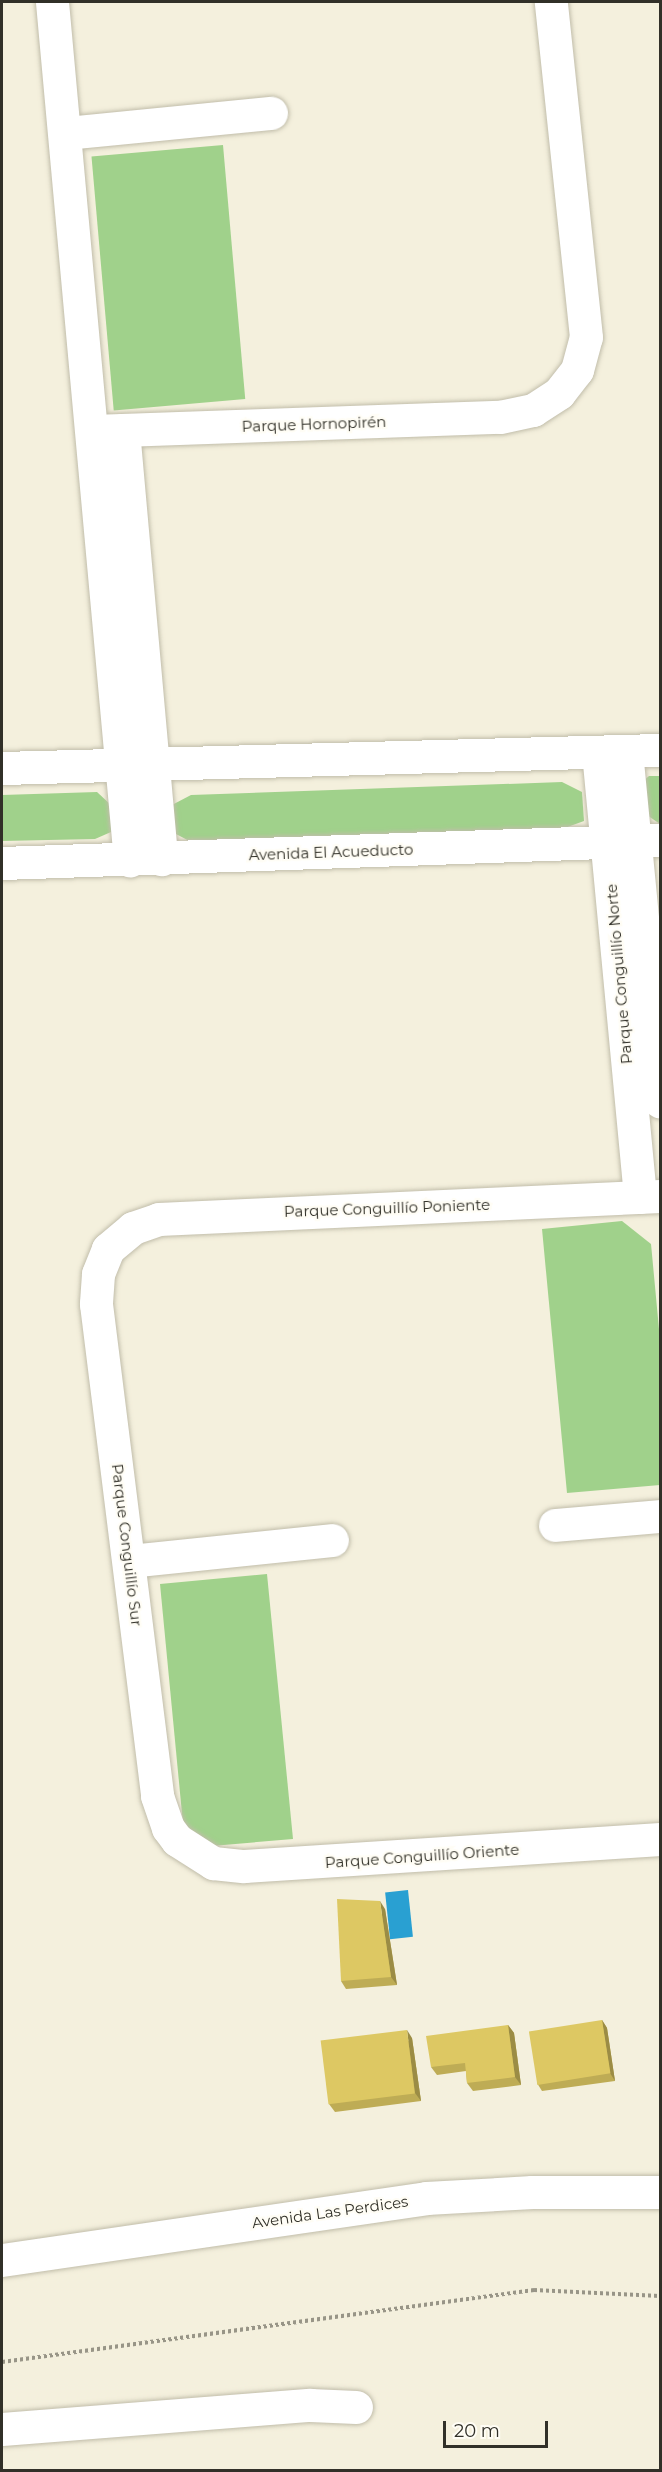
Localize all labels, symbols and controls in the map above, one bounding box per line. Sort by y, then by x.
street label: Parque Hornopirén [241,412,387,436]
street label: Avenida El Acueducto [248,840,414,864]
street label: Parque Conguillío Norte [602,883,636,1065]
street label: Parque Conguillío Poniente [284,1195,490,1221]
street label: Parque Conguillío Sur [108,1463,146,1627]
street label: Parque Conguillío Oriente [324,1840,520,1872]
street label: Avenida Las Perdices [251,2192,409,2232]
scale bar [446,2409,551,2447]
text: 20 m [454,2420,500,2442]

